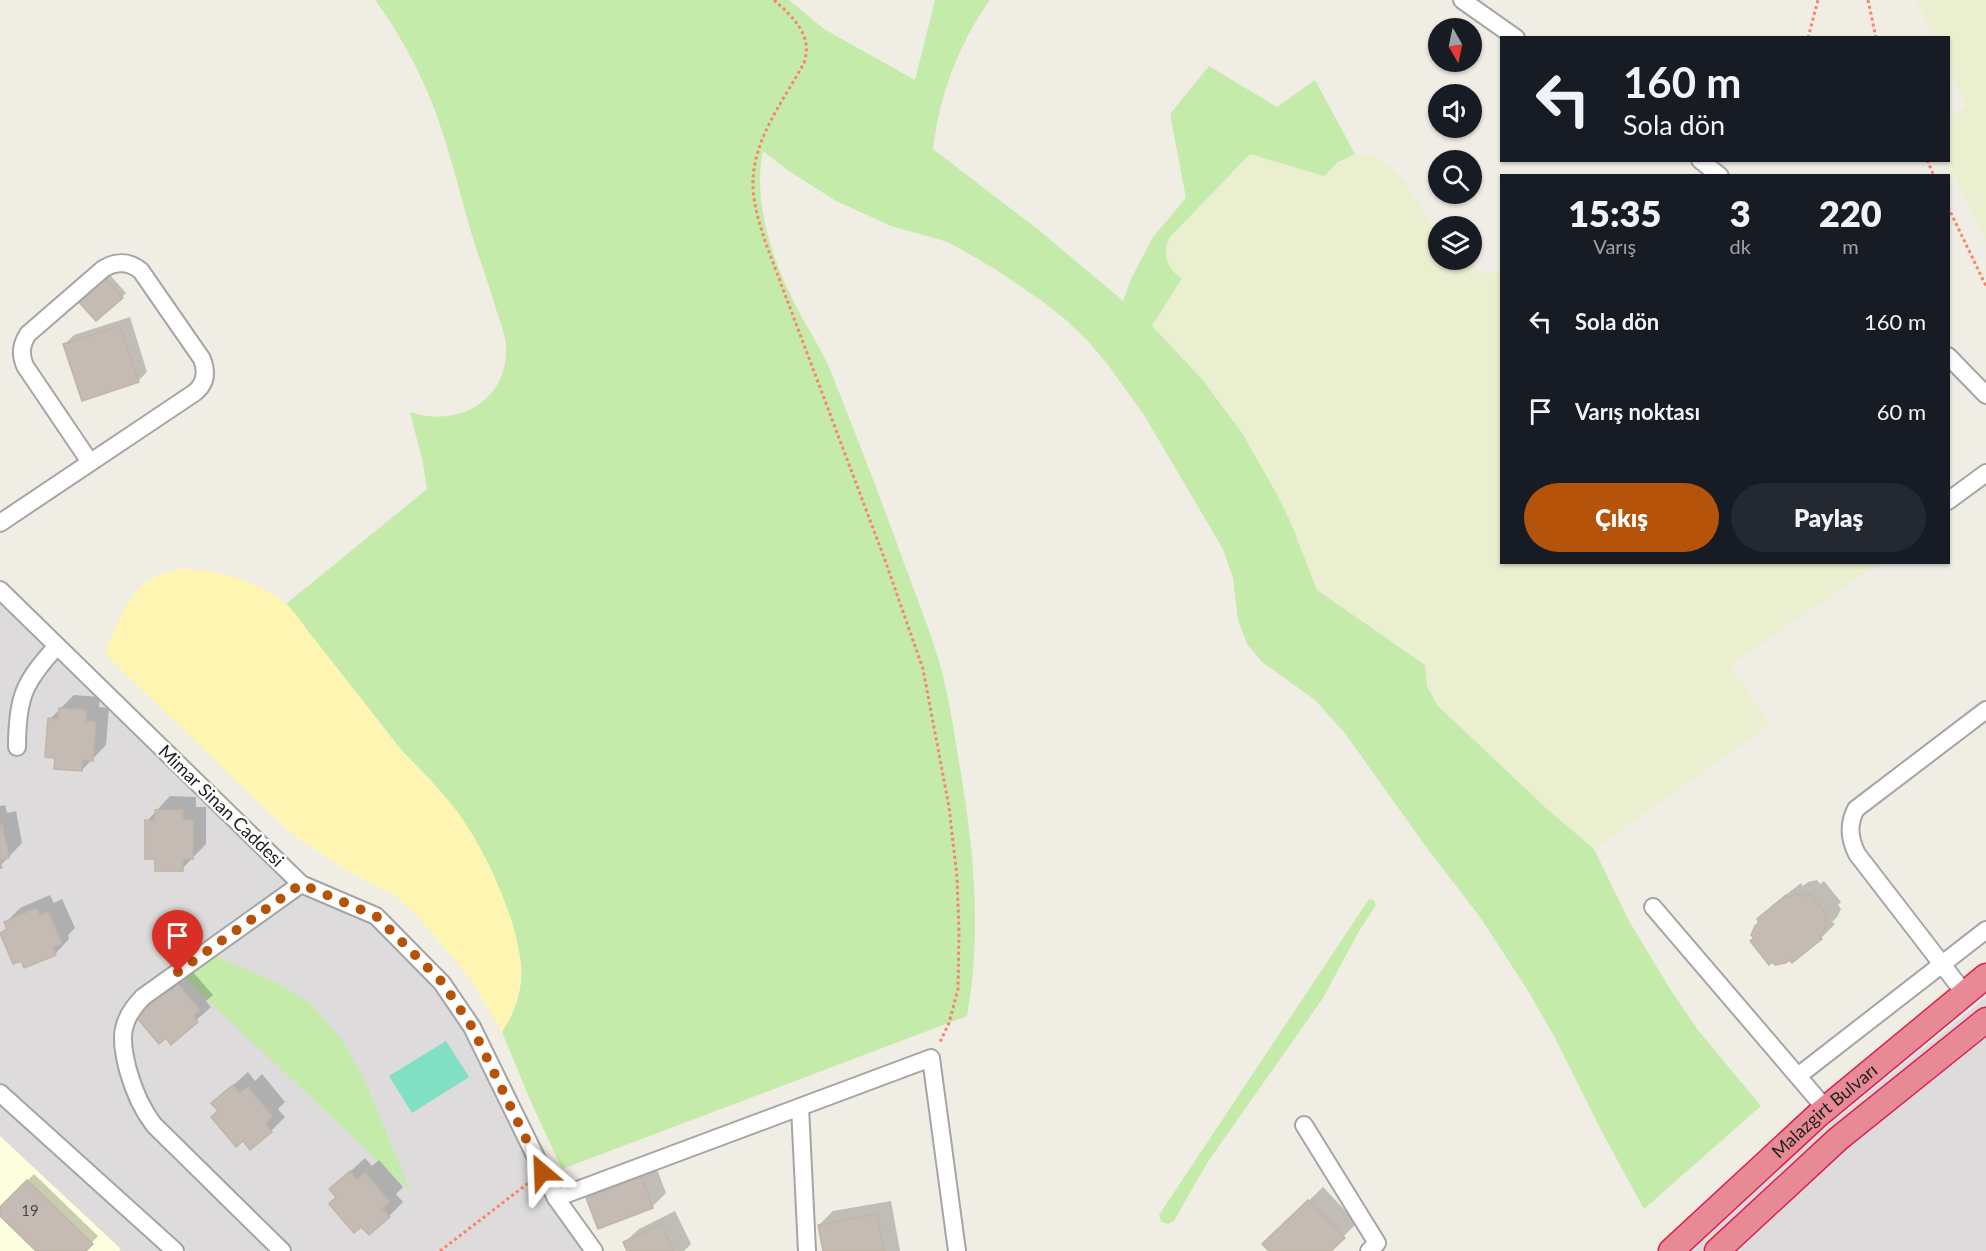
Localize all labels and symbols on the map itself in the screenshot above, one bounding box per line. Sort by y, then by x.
north arrow [1428,18,1482,72]
street label: Mimar Sinan Caddesi [154,740,289,871]
pin [152,910,203,972]
street label: Malazgirt Bulvarı [1767,1058,1881,1162]
position arrow [510,1140,574,1204]
house number: 19 [21,1201,39,1219]

